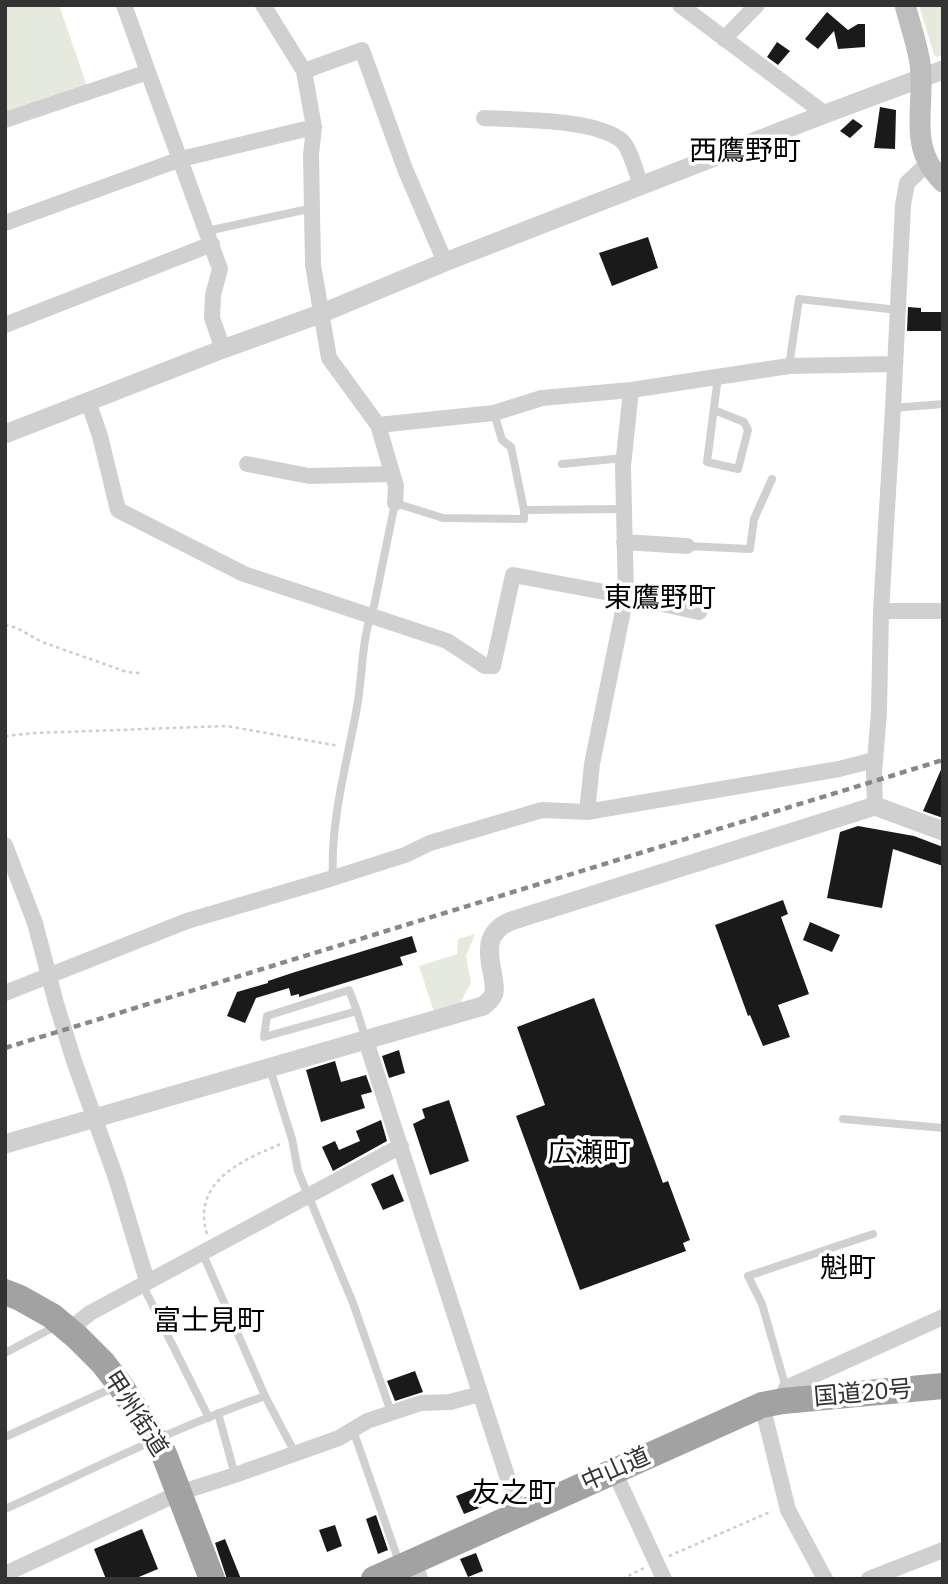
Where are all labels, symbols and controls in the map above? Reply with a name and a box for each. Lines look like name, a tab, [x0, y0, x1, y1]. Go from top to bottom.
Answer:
district label: 西鷹野町	[689, 135, 801, 169]
district label: 東鷹野町	[604, 582, 716, 616]
district label: 広瀬町	[547, 1137, 631, 1171]
district label: 魁町	[820, 1252, 876, 1286]
district label: 富士見町	[153, 1305, 265, 1339]
street label: 甲州街道	[97, 1366, 173, 1462]
street label: 国道20号	[813, 1375, 913, 1413]
street label: 中山道	[577, 1442, 655, 1498]
district label: 友之町	[472, 1477, 556, 1511]

